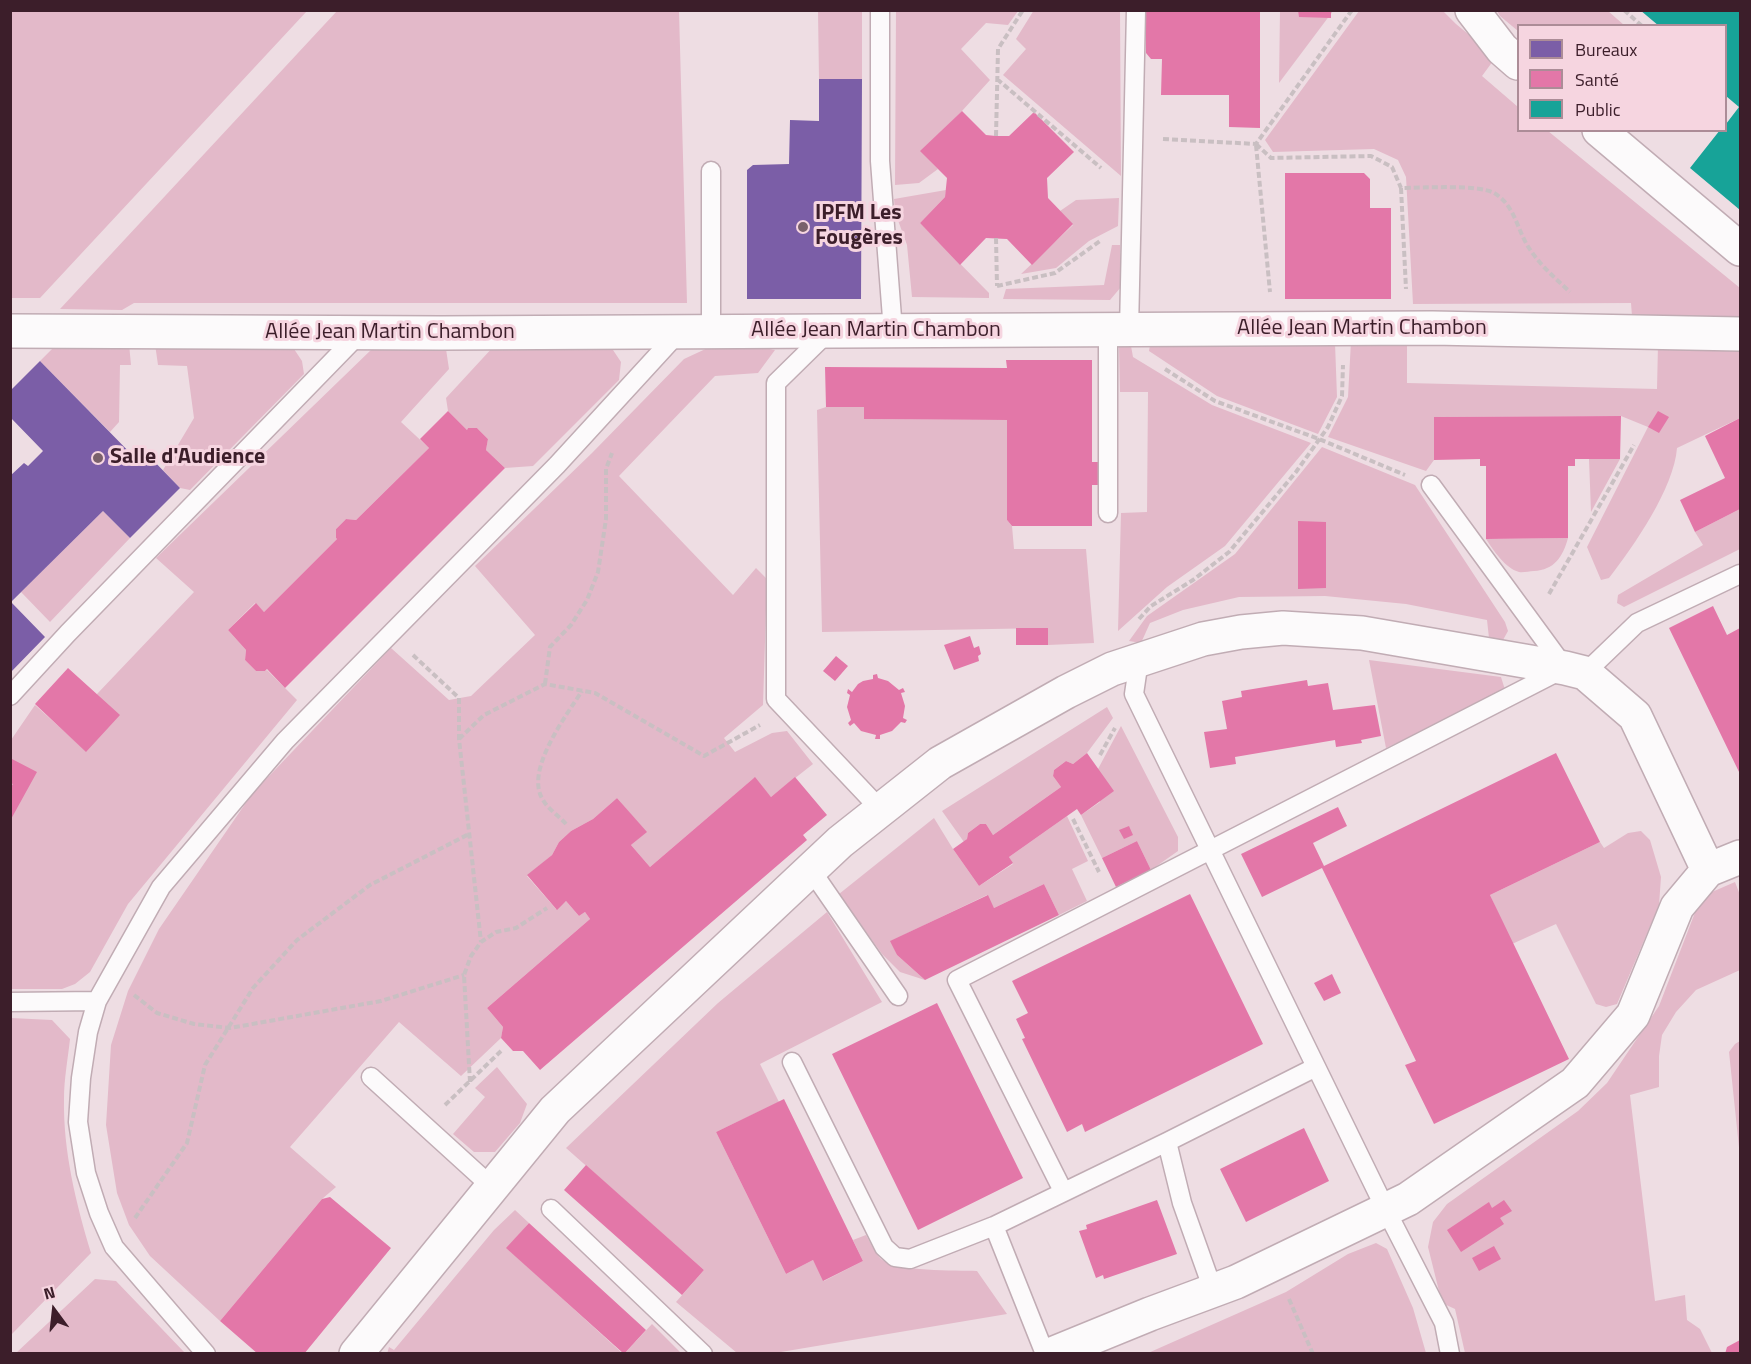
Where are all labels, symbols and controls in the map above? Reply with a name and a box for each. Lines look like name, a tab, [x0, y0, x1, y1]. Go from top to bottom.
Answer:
legend	[1517, 24, 1727, 132]
text: Bureaux	[1575, 36, 1638, 63]
text: Santé	[1575, 66, 1619, 93]
text: Public	[1575, 96, 1621, 123]
place label: IPFM Les Fougères	[815, 201, 903, 252]
marker: IPFM Les Fougères	[796, 220, 810, 234]
street label: Allée Jean Martin Chambon	[1237, 316, 1487, 342]
street label: Allée Jean Martin Chambon	[751, 318, 1001, 344]
street label: Allée Jean Martin Chambon	[265, 320, 515, 346]
place label: Salle d'Audience	[110, 445, 265, 471]
marker: Salle d'Audience	[91, 451, 105, 465]
north arrow	[24, 1280, 84, 1340]
text: N	[41, 1280, 58, 1306]

